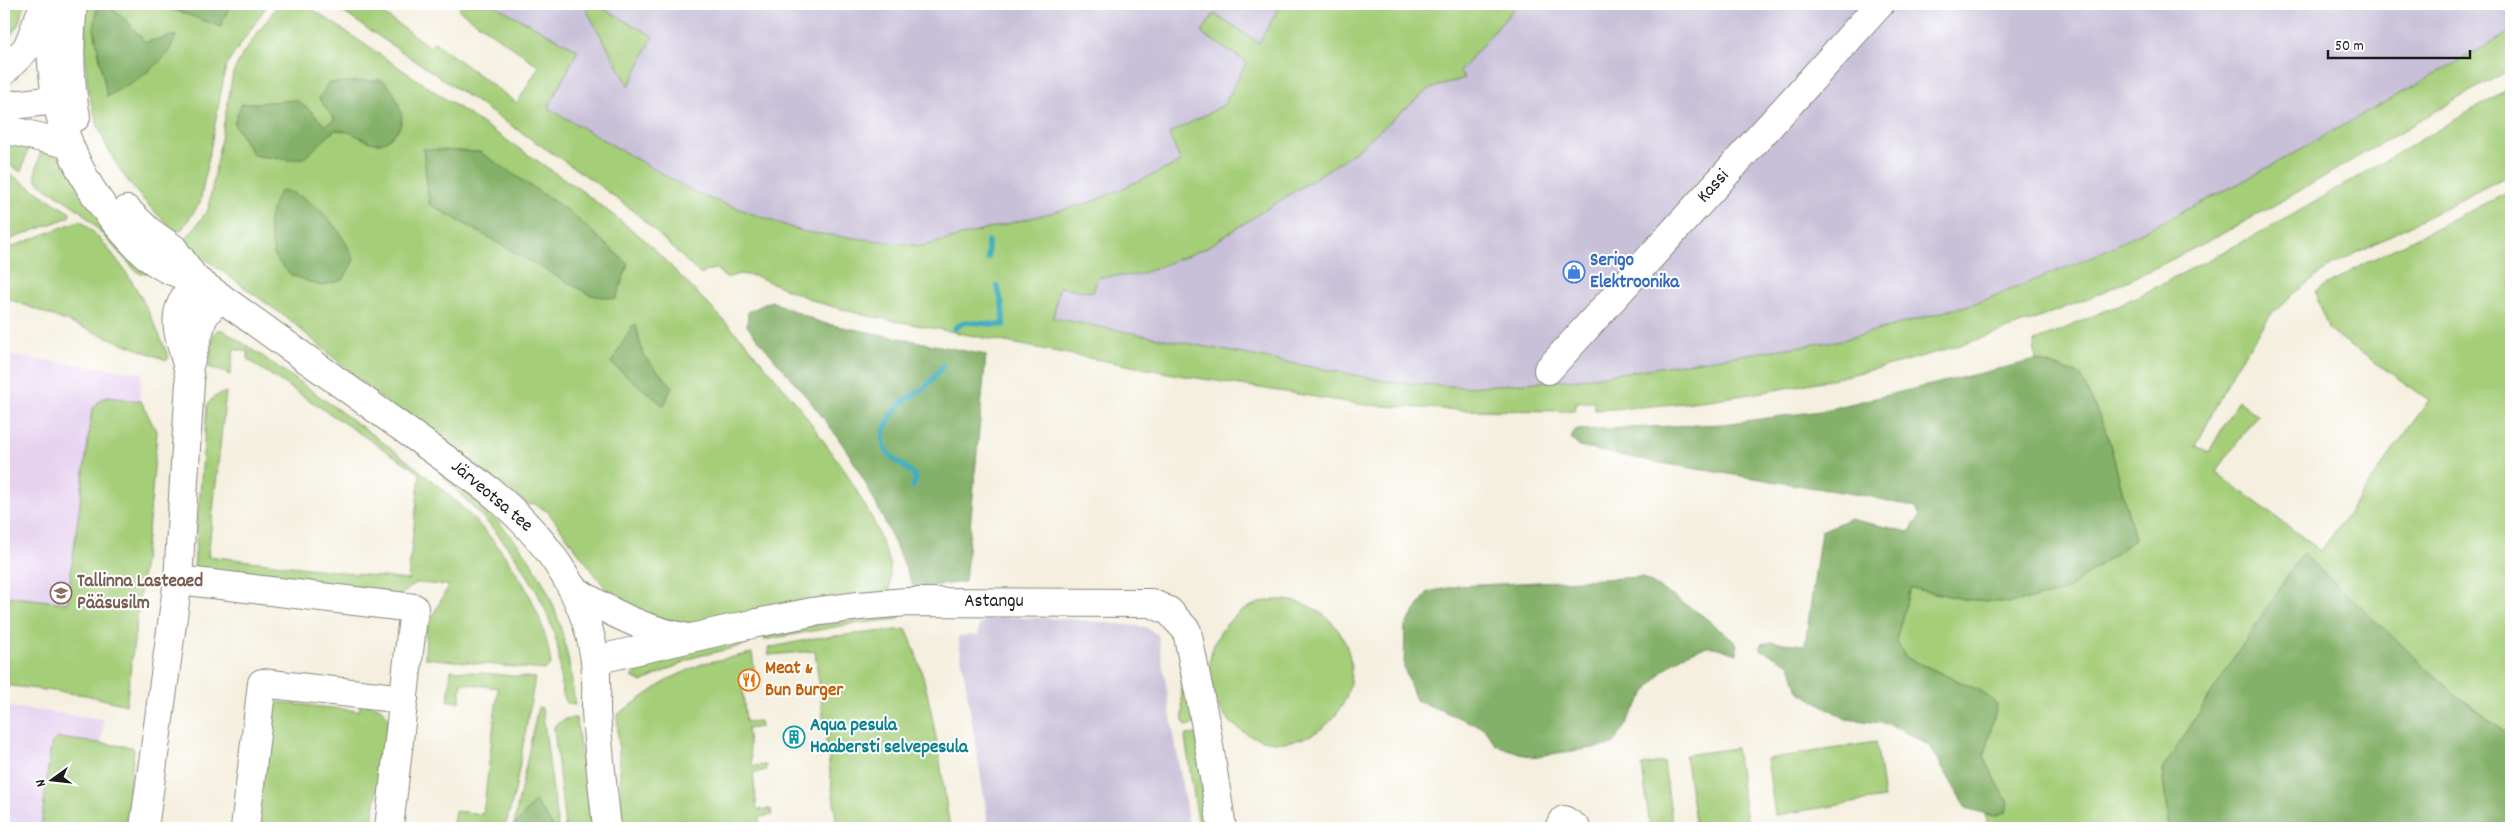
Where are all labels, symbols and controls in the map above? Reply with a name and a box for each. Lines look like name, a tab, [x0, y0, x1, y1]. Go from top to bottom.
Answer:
scale bar	[2328, 28, 2470, 60]
text: 50 m	[2335, 36, 2364, 58]
street label: Kassi	[1692, 164, 1737, 210]
place label: Serigo Elektroonika	[1590, 248, 1680, 297]
shop icon: Serigo Elektroonika	[1562, 260, 1586, 284]
street label: Järveotsa tee	[444, 454, 538, 540]
place label: Tallinna Lasteaed Pääsusilm	[77, 569, 203, 618]
school or university icon: Tallinna Lasteaed Pääsusilm	[49, 581, 73, 605]
street label: Astangu	[964, 589, 1024, 616]
place label: Meat & Bun Burger	[765, 656, 844, 705]
restaurant icon: Meat & Bun Burger	[737, 668, 761, 692]
place label: Aqua pesula Haabersti selvepesula	[810, 713, 969, 762]
building icon: Aqua pesula Haabersti selvepesula	[782, 725, 806, 749]
north arrow	[28, 754, 78, 804]
text: N	[31, 777, 52, 789]

